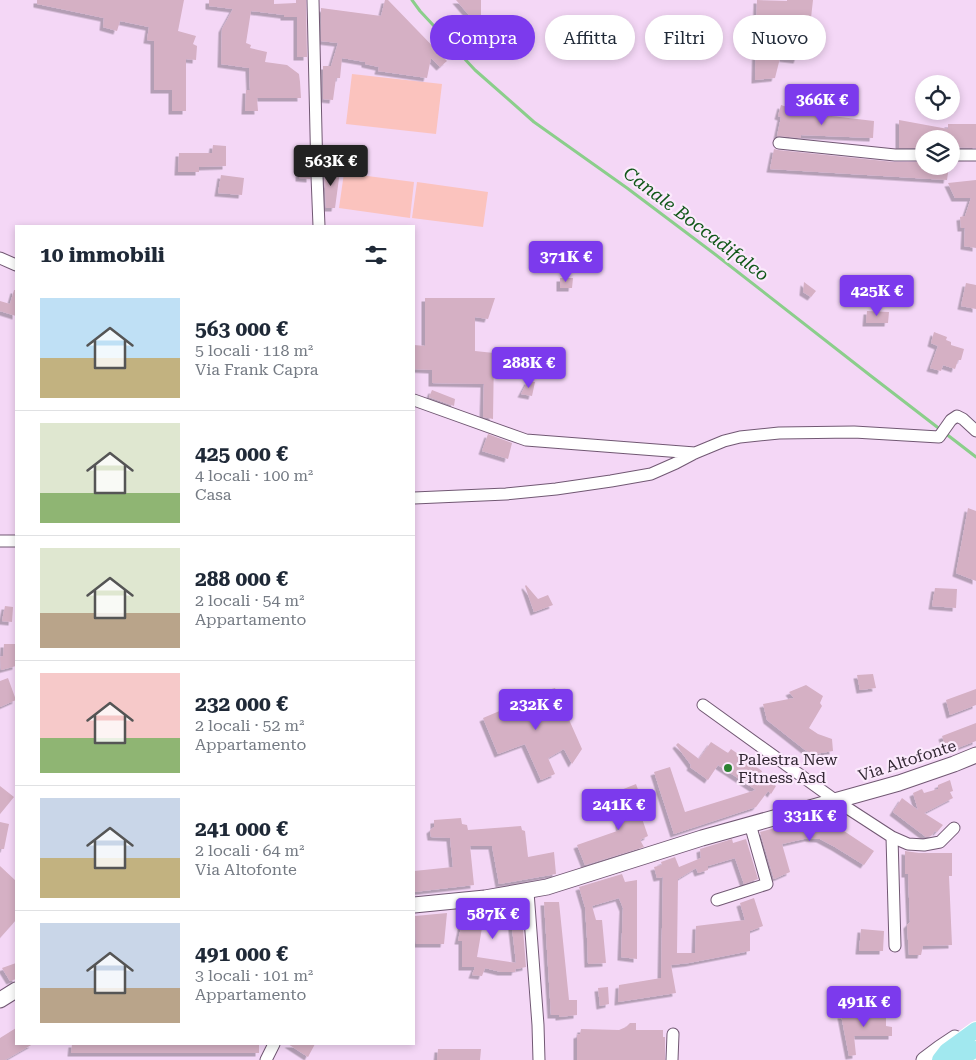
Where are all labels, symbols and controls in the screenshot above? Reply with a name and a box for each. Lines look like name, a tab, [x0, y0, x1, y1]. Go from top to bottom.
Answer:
chip: Compra	[430, 15, 535, 60]
chip: Affitta	[545, 15, 635, 60]
chip: Filtri	[645, 15, 723, 60]
chip: Nuovo	[733, 15, 826, 60]
map controls	[915, 75, 960, 175]
button: locate	[915, 75, 960, 120]
pin: 366K €	[781, 84, 863, 126]
text: 366K €	[796, 90, 848, 109]
button: layers	[915, 130, 960, 175]
pin: 563K €	[290, 144, 372, 187]
text: 563K €	[305, 151, 357, 170]
water label: Canale Boccadifalco	[620, 162, 773, 285]
pin: 371K €	[525, 240, 607, 283]
icon: filters	[362, 241, 390, 269]
text: 10 immobili	[40, 243, 165, 267]
text: 371K €	[540, 247, 592, 266]
pin: 425K €	[836, 274, 918, 317]
text: 425K €	[851, 281, 903, 300]
text: 563 000 €	[195, 317, 288, 341]
icon: home	[80, 318, 140, 378]
text: 5 locali · 118 m²	[195, 341, 313, 360]
pin: 288K €	[488, 346, 570, 389]
text: 288K €	[503, 353, 555, 372]
text: Via Frank Capra	[195, 360, 319, 379]
text: 425 000 €	[195, 442, 288, 466]
icon: home	[80, 443, 140, 503]
text: 4 locali · 100 m²	[195, 466, 313, 485]
text: Casa	[195, 485, 231, 504]
text: 288 000 €	[195, 567, 288, 591]
icon: home	[80, 568, 140, 628]
text: 2 locali · 54 m²	[195, 591, 304, 610]
text: Appartamento	[195, 610, 306, 629]
pin: 232K €	[495, 688, 577, 731]
text: 232 000 €	[195, 692, 288, 716]
icon: home	[80, 693, 140, 753]
text: 232K €	[510, 695, 562, 714]
text: 2 locali · 52 m²	[195, 716, 304, 735]
text: Appartamento	[195, 735, 306, 754]
street label: Via Altofonte	[856, 736, 959, 785]
place label: Palestra New Fitness Asd	[738, 750, 838, 787]
marker: Palestra New Fitness Asd	[722, 762, 734, 774]
pin: 241K €	[578, 788, 660, 831]
text: 241K €	[593, 795, 645, 814]
pin: 331K €	[769, 800, 851, 842]
text: 331K €	[784, 806, 836, 825]
text: 241 000 €	[195, 817, 288, 841]
icon: home	[80, 818, 140, 878]
text: 2 locali · 64 m²	[195, 841, 304, 860]
text: Via Altofonte	[195, 860, 297, 879]
pin: 587K €	[452, 898, 534, 940]
text: 587K €	[467, 904, 519, 923]
text: 491 000 €	[195, 942, 288, 966]
icon: home	[80, 943, 140, 1003]
text: 3 locali · 101 m²	[195, 966, 313, 985]
text: Appartamento	[195, 985, 306, 1004]
pin: 491K €	[823, 986, 905, 1028]
text: 491K €	[838, 992, 890, 1011]

